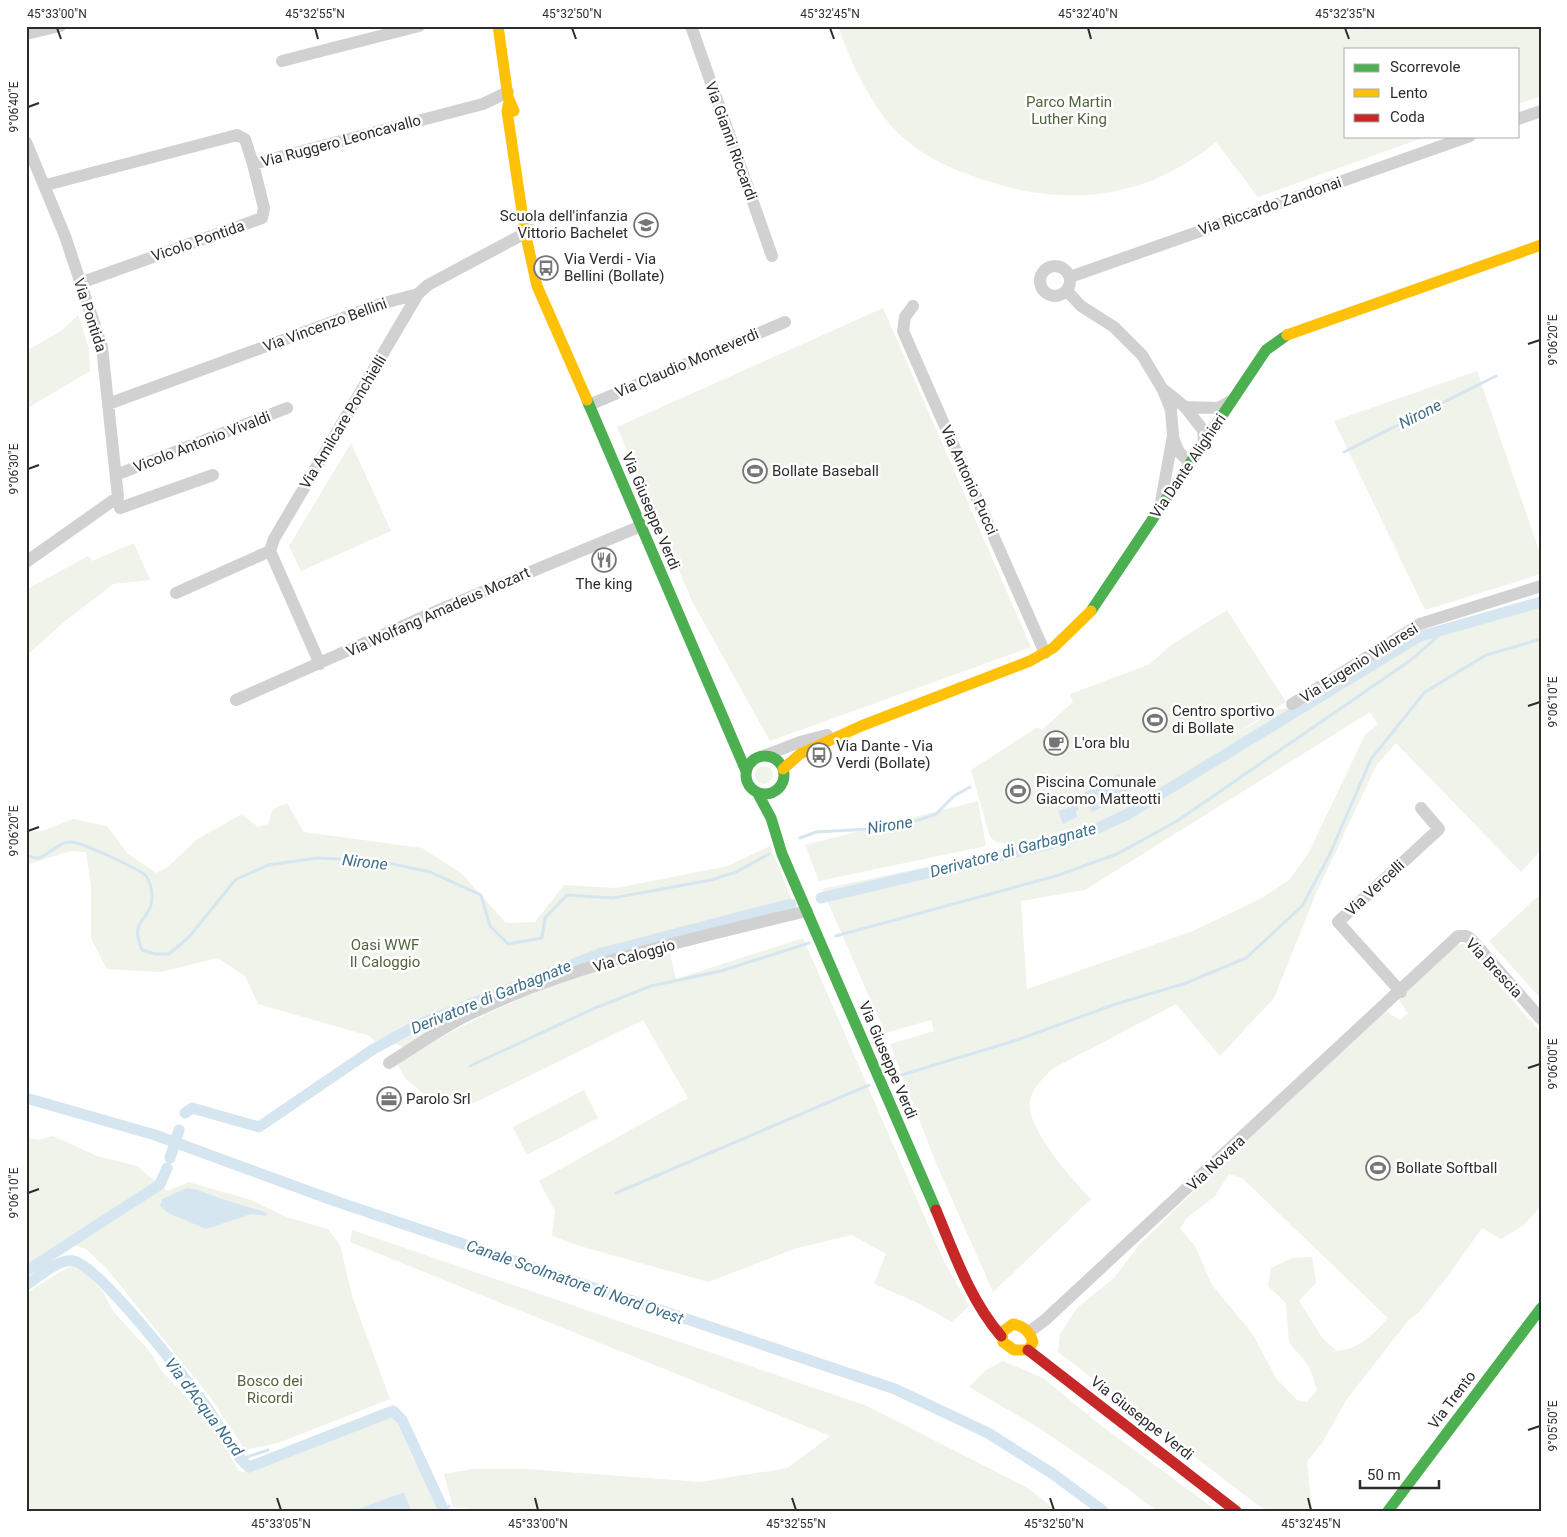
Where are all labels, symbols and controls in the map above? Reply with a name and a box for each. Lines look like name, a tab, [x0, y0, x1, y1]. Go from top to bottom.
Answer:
text: 45°33'00"N	[27, 7, 87, 21]
text: 45°32'55"N	[285, 7, 345, 21]
text: 45°32'50"N	[542, 7, 602, 21]
text: 45°32'45"N	[800, 7, 860, 21]
text: 45°32'40"N	[1058, 7, 1118, 21]
text: 45°32'35"N	[1315, 7, 1375, 21]
legend	[1344, 48, 1520, 138]
text: Scorrevole	[1390, 58, 1461, 76]
street label: Via Gianni Riccardi	[701, 79, 761, 203]
text: 9°06'40"E	[7, 81, 21, 132]
text: Lento	[1390, 84, 1428, 102]
park label: Parco Martin Luther King	[1026, 93, 1112, 128]
text: Coda	[1390, 108, 1425, 126]
street label: Via Ruggero Leoncavallo	[259, 111, 423, 171]
street label: Via Riccardo Zandonai	[1196, 173, 1344, 239]
place label: Scuola dell'infanzia Vittorio Bachelet	[500, 207, 628, 242]
school or university icon: Scuola dell'infanzia Vittorio Bachelet	[633, 212, 659, 238]
street label: Vicolo Pontida	[149, 217, 247, 265]
place label: Via Verdi - Via Bellini (Bollate)	[564, 250, 664, 285]
bus stop icon: Via Verdi - Via Bellini (Bollate)	[533, 255, 559, 281]
street label: Via Pontida	[70, 276, 110, 354]
street label: Via Vincenzo Bellini	[261, 294, 389, 356]
text: 9°06'20"E	[1546, 314, 1560, 365]
street label: Via Claudio Monteverdi	[613, 325, 761, 401]
street label: Via Amilcare Ponchielli	[296, 352, 390, 492]
water label: Nirone	[1395, 395, 1445, 433]
street label: Vicolo Antonio Vivaldi	[131, 408, 273, 476]
street label: Via Dante Alighieri	[1146, 410, 1230, 522]
street label: Via Antonio Pucci	[937, 423, 1001, 537]
text: 9°06'30"E	[7, 443, 21, 494]
street label: Via Giuseppe Verdi	[618, 450, 684, 572]
sports icon: Bollate Baseball	[742, 458, 768, 484]
place label: Bollate Baseball	[772, 462, 879, 480]
restaurant icon: The king	[591, 547, 617, 573]
street label: Via Wolfang Amadeus Mozart	[343, 563, 533, 661]
place label: The king	[576, 575, 632, 593]
street label: Via Eugenio Villoresi	[1297, 619, 1421, 707]
text: 9°06'10"E	[1546, 676, 1560, 727]
place label: Centro sportivo di Bollate	[1172, 702, 1275, 737]
sports icon: Centro sportivo di Bollate	[1142, 707, 1168, 733]
cafe icon: L'ora blu	[1043, 730, 1069, 756]
place label: L'ora blu	[1074, 734, 1130, 752]
place label: Via Dante - Via Verdi (Bollate)	[836, 737, 933, 772]
bus stop icon: Via Dante - Via Verdi (Bollate)	[806, 742, 832, 768]
place label: Piscina Comunale Giacomo Matteotti	[1036, 773, 1161, 808]
sports icon: Piscina Comunale Giacomo Matteotti	[1005, 778, 1031, 804]
text: 9°06'20"E	[7, 805, 21, 856]
water label: Nirone	[866, 812, 914, 838]
water label: Derivatore di Garbagnate	[928, 819, 1098, 881]
water label: Nirone	[341, 850, 389, 874]
street label: Via Vercelli	[1342, 856, 1408, 920]
street label: Via Brescia	[1462, 935, 1526, 1001]
park label: Oasi WWF Il Caloggio	[350, 936, 420, 971]
street label: Via Caloggio	[591, 936, 677, 976]
water label: Derivatore di Garbagnate	[408, 956, 574, 1038]
street label: Via Giuseppe Verdi	[855, 999, 921, 1121]
text: 9°06'00"E	[1546, 1038, 1560, 1089]
office icon: Parolo Srl	[376, 1086, 402, 1112]
place label: Parolo Srl	[406, 1090, 471, 1108]
street label: Via Novara	[1183, 1132, 1249, 1194]
sports icon: Bollate Softball	[1365, 1155, 1391, 1181]
place label: Bollate Softball	[1396, 1159, 1497, 1177]
text: 9°06'10"E	[7, 1167, 21, 1218]
water label: Canale Scolmatore di Nord Ovest	[464, 1236, 687, 1328]
water label: Via d'Acqua Nord	[161, 1354, 247, 1460]
street label: Via Trento	[1424, 1368, 1480, 1432]
park label: Bosco dei Ricordi	[237, 1372, 303, 1407]
street label: Via Giuseppe Verdi	[1087, 1372, 1197, 1464]
text: 9°05'50"E	[1546, 1400, 1560, 1451]
scale bar	[1360, 1457, 1438, 1489]
text: 50 m	[1367, 1466, 1401, 1484]
text: 45°33'05"N	[251, 1517, 311, 1531]
text: 45°33'00"N	[508, 1517, 568, 1531]
text: 45°32'55"N	[766, 1517, 826, 1531]
text: 45°32'50"N	[1024, 1517, 1084, 1531]
text: 45°32'45"N	[1281, 1517, 1341, 1531]

